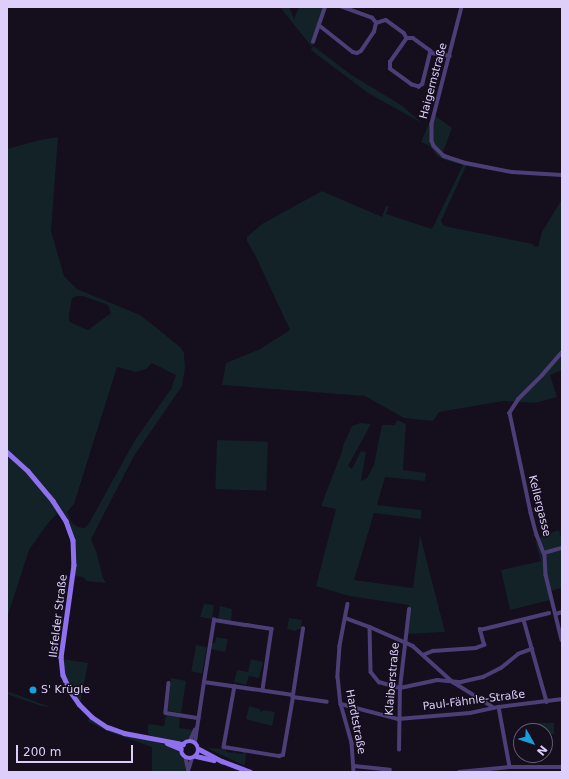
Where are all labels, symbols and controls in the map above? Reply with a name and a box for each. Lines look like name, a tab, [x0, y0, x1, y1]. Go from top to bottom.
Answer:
street label: Haigernstraße	[418, 42, 450, 120]
street label: Kellergasse	[525, 474, 553, 538]
street label: Ilsfelder Straße	[47, 574, 71, 658]
street label: Klaiberstraße	[383, 642, 403, 716]
place label: S' Krügle	[41, 683, 90, 697]
marker: S' Krügle	[28, 685, 38, 695]
street label: Paul-Fähnle-Straße	[422, 688, 526, 714]
street label: Hardtstraße	[342, 689, 368, 755]
north arrow	[513, 723, 553, 763]
scale bar	[18, 737, 135, 763]
text: N	[534, 743, 550, 758]
text: 200 m	[23, 745, 61, 759]

